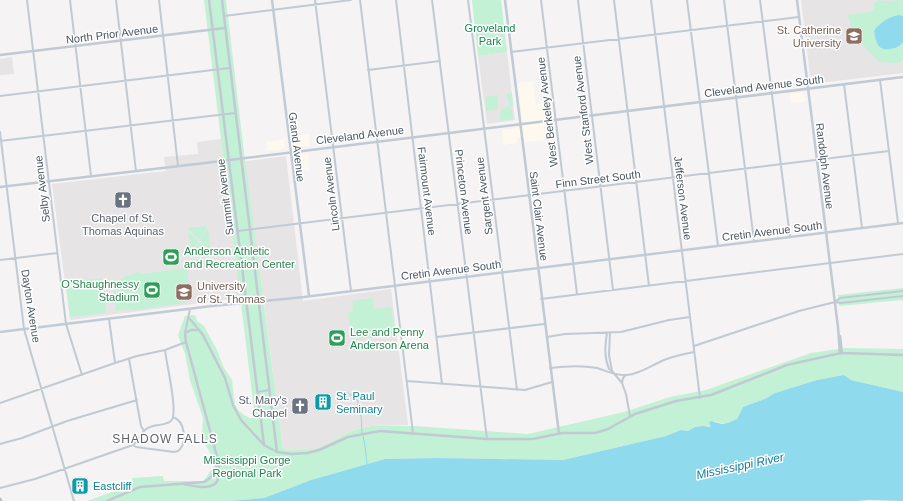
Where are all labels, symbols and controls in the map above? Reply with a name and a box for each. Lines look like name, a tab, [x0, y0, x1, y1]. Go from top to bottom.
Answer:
street label: North Prior Avenue	[65, 22, 159, 46]
park label: Groveland Park	[465, 22, 515, 47]
place label: St. Catherine University	[777, 24, 841, 49]
school or university icon: St. Catherine University	[844, 26, 864, 46]
street label: West Stanford Avenue	[570, 55, 596, 165]
street label: West Berkeley Avenue	[534, 57, 560, 167]
street label: Cleveland Avenue South	[704, 73, 824, 99]
street label: Grand Avenue	[287, 111, 307, 183]
street label: Randolph Avenue	[814, 122, 836, 210]
street label: Cleveland Avenue	[315, 124, 405, 146]
street label: Fairmount Avenue	[416, 146, 438, 236]
street label: Princeton Avenue	[453, 149, 475, 235]
street label: Selby Avenue	[32, 155, 52, 223]
street label: Jefferson Avenue	[672, 155, 694, 241]
street label: Lincoln Avenue	[321, 156, 341, 232]
street label: Sargent Avenue	[473, 157, 495, 235]
street label: Summit Avenue	[214, 158, 236, 236]
street label: Finn Street South	[555, 168, 641, 190]
street label: Saint Clair Avenue	[528, 170, 550, 262]
church icon: Chapel of St. Thomas Aquinas	[113, 190, 133, 210]
place label: Chapel of St. Thomas Aquinas	[82, 212, 164, 237]
street label: Cretin Avenue South	[721, 219, 823, 243]
place label: Anderson Athletic and Recreation Center	[184, 245, 295, 270]
sports icon: Anderson Athletic and Recreation Center	[161, 247, 181, 267]
street label: Cretin Avenue South	[400, 258, 502, 282]
street label: Dayton Avenue	[19, 268, 43, 344]
place label: O’Shaughnessy Stadium	[61, 278, 139, 303]
sports icon: O’Shaughnessy Stadium	[142, 280, 162, 300]
place label: University of St. Thomas	[197, 280, 266, 305]
school or university icon: University of St. Thomas	[174, 282, 194, 302]
place label: Lee and Penny Anderson Arena	[350, 326, 430, 351]
sports icon: Lee and Penny Anderson Arena	[327, 328, 347, 348]
place label: St. Paul Seminary	[336, 390, 383, 415]
building icon: St. Paul Seminary	[313, 392, 333, 412]
place label: St. Mary's Chapel	[238, 394, 287, 419]
church icon: St. Mary's Chapel	[290, 396, 310, 416]
district label: SHADOW FALLS	[112, 432, 218, 446]
water label: Mississippi River	[695, 450, 786, 482]
park label: Mississippi Gorge Regional Park	[204, 454, 290, 479]
building icon: Eastcliff	[70, 476, 90, 496]
place label: Eastcliff	[93, 480, 132, 492]

